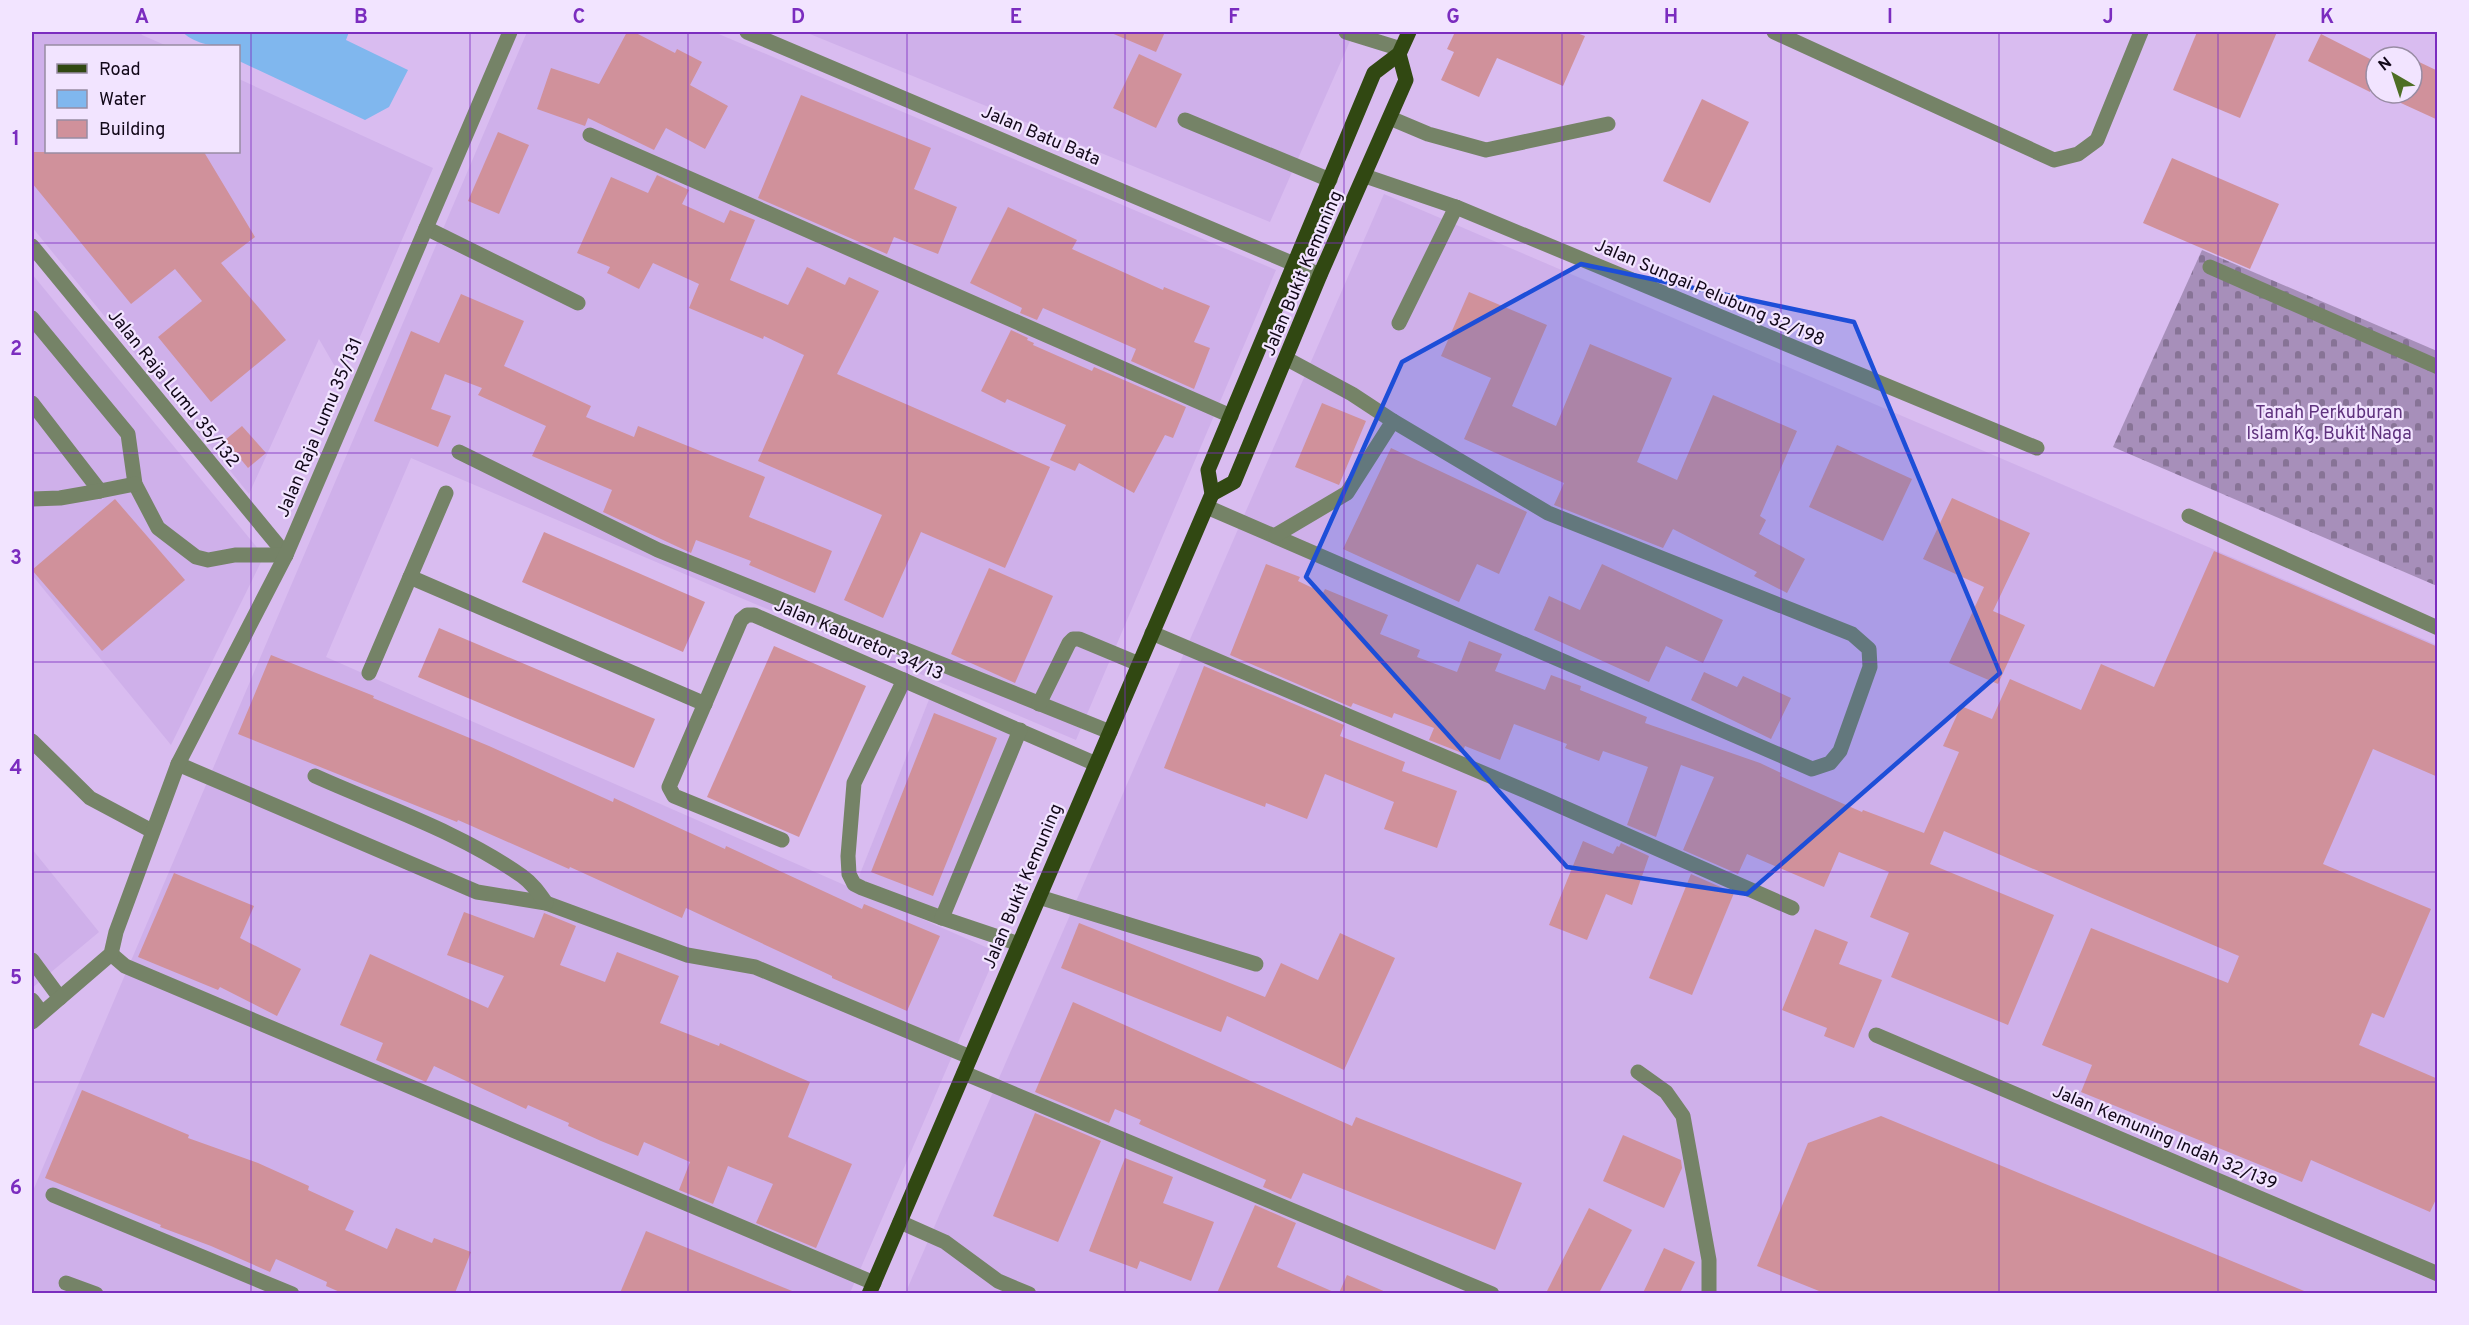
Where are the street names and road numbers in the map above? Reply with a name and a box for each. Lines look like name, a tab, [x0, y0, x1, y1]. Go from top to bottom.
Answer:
street label: Jalan Batu Bata	[977, 101, 1103, 172]
street label: Jalan Bukit Kemuning	[1258, 188, 1349, 360]
street label: Jalan Sungai Pelubung 32/198	[1591, 234, 1828, 352]
street label: Jalan Raja Lumu 35/132	[102, 305, 244, 473]
street label: Jalan Raja Lumu 35/131	[272, 334, 369, 521]
street label: Jalan Kaburetor 34/13	[770, 594, 947, 686]
street label: Jalan Bukit Kemuning	[978, 801, 1069, 973]
street label: Jalan Kemuning Indah 32/139	[2049, 1081, 2280, 1196]

